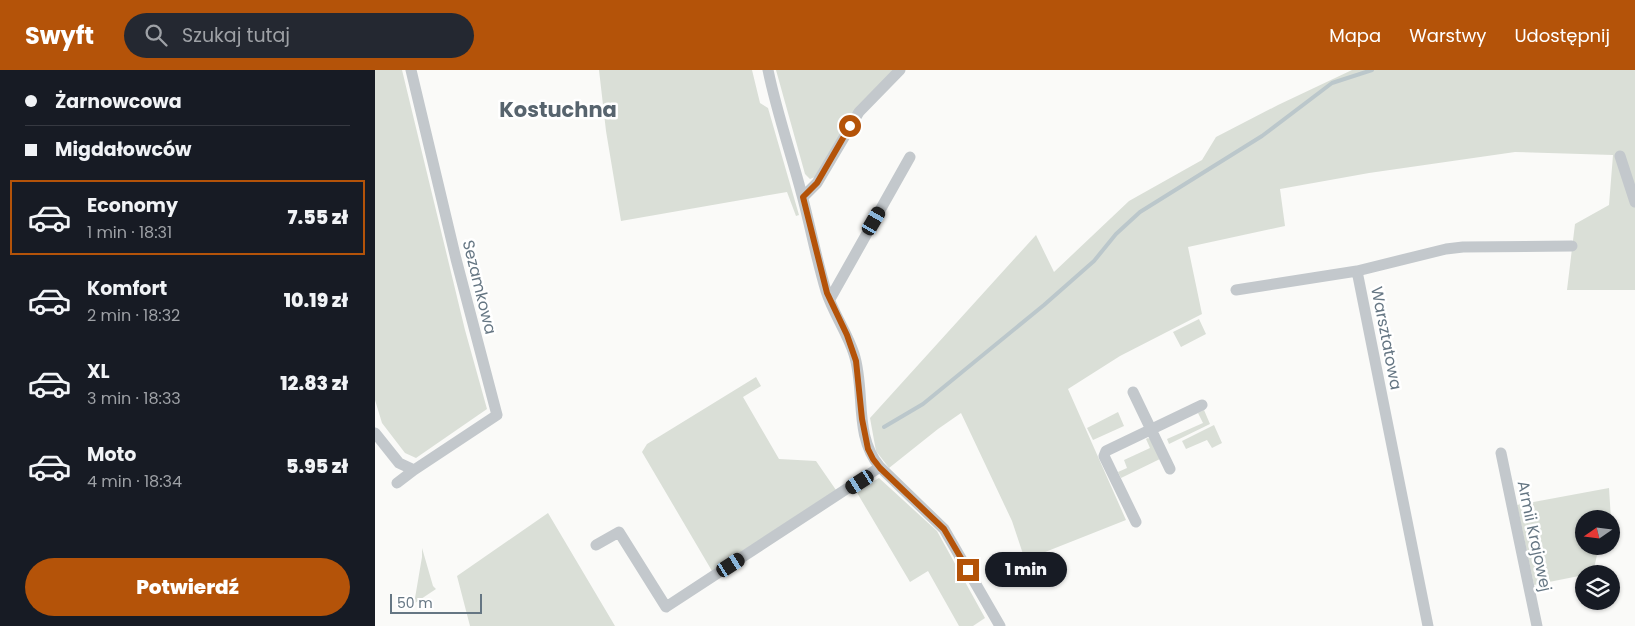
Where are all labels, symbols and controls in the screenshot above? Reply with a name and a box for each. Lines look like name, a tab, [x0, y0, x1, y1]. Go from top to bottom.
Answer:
search box	[124, 13, 474, 58]
text: Swyft	[25, 19, 94, 52]
icon: search	[142, 21, 170, 49]
text: Szukaj tutaj	[182, 22, 290, 49]
text: Mapa	[1329, 23, 1381, 48]
text: Warstwy	[1409, 23, 1486, 48]
text: Udostępnij	[1514, 23, 1610, 48]
text: Żarnowcowa	[55, 88, 182, 115]
district label: Kostuchna	[499, 95, 617, 124]
route start	[839, 115, 861, 137]
text: Migdałowców	[55, 136, 191, 163]
text: Economy	[87, 192, 178, 219]
icon: car	[27, 195, 72, 240]
text: 7.55 zł	[288, 204, 348, 231]
car	[860, 204, 887, 238]
text: 1 min · 18:31	[87, 221, 172, 244]
street label: Sezamkowa	[457, 238, 502, 337]
text: Komfort	[87, 275, 167, 302]
icon: car	[27, 278, 72, 323]
street label: Warsztatowa	[1365, 285, 1408, 392]
text: 10.19 zł	[284, 287, 348, 314]
text: 2 min · 18:32	[87, 304, 180, 327]
text: XL	[87, 358, 110, 385]
icon: car	[27, 361, 72, 406]
text: 12.83 zł	[280, 370, 348, 397]
text: 3 min · 18:33	[87, 387, 181, 410]
text: Moto	[87, 441, 136, 468]
icon: car	[27, 444, 72, 489]
text: 5.95 zł	[286, 453, 348, 480]
car	[843, 468, 876, 496]
text: 4 min · 18:34	[87, 470, 182, 493]
street label: Armii Krajowej	[1512, 478, 1558, 594]
north arrow	[1575, 510, 1620, 555]
map controls	[1575, 510, 1620, 610]
car	[714, 551, 747, 579]
callout: 1 min	[985, 552, 1068, 588]
button: Potwierdź	[25, 558, 350, 616]
text: 1 min	[1005, 558, 1047, 581]
route end	[957, 559, 979, 581]
button: layers	[1575, 565, 1620, 610]
scale bar	[390, 591, 483, 614]
text: 50 m	[397, 593, 433, 613]

